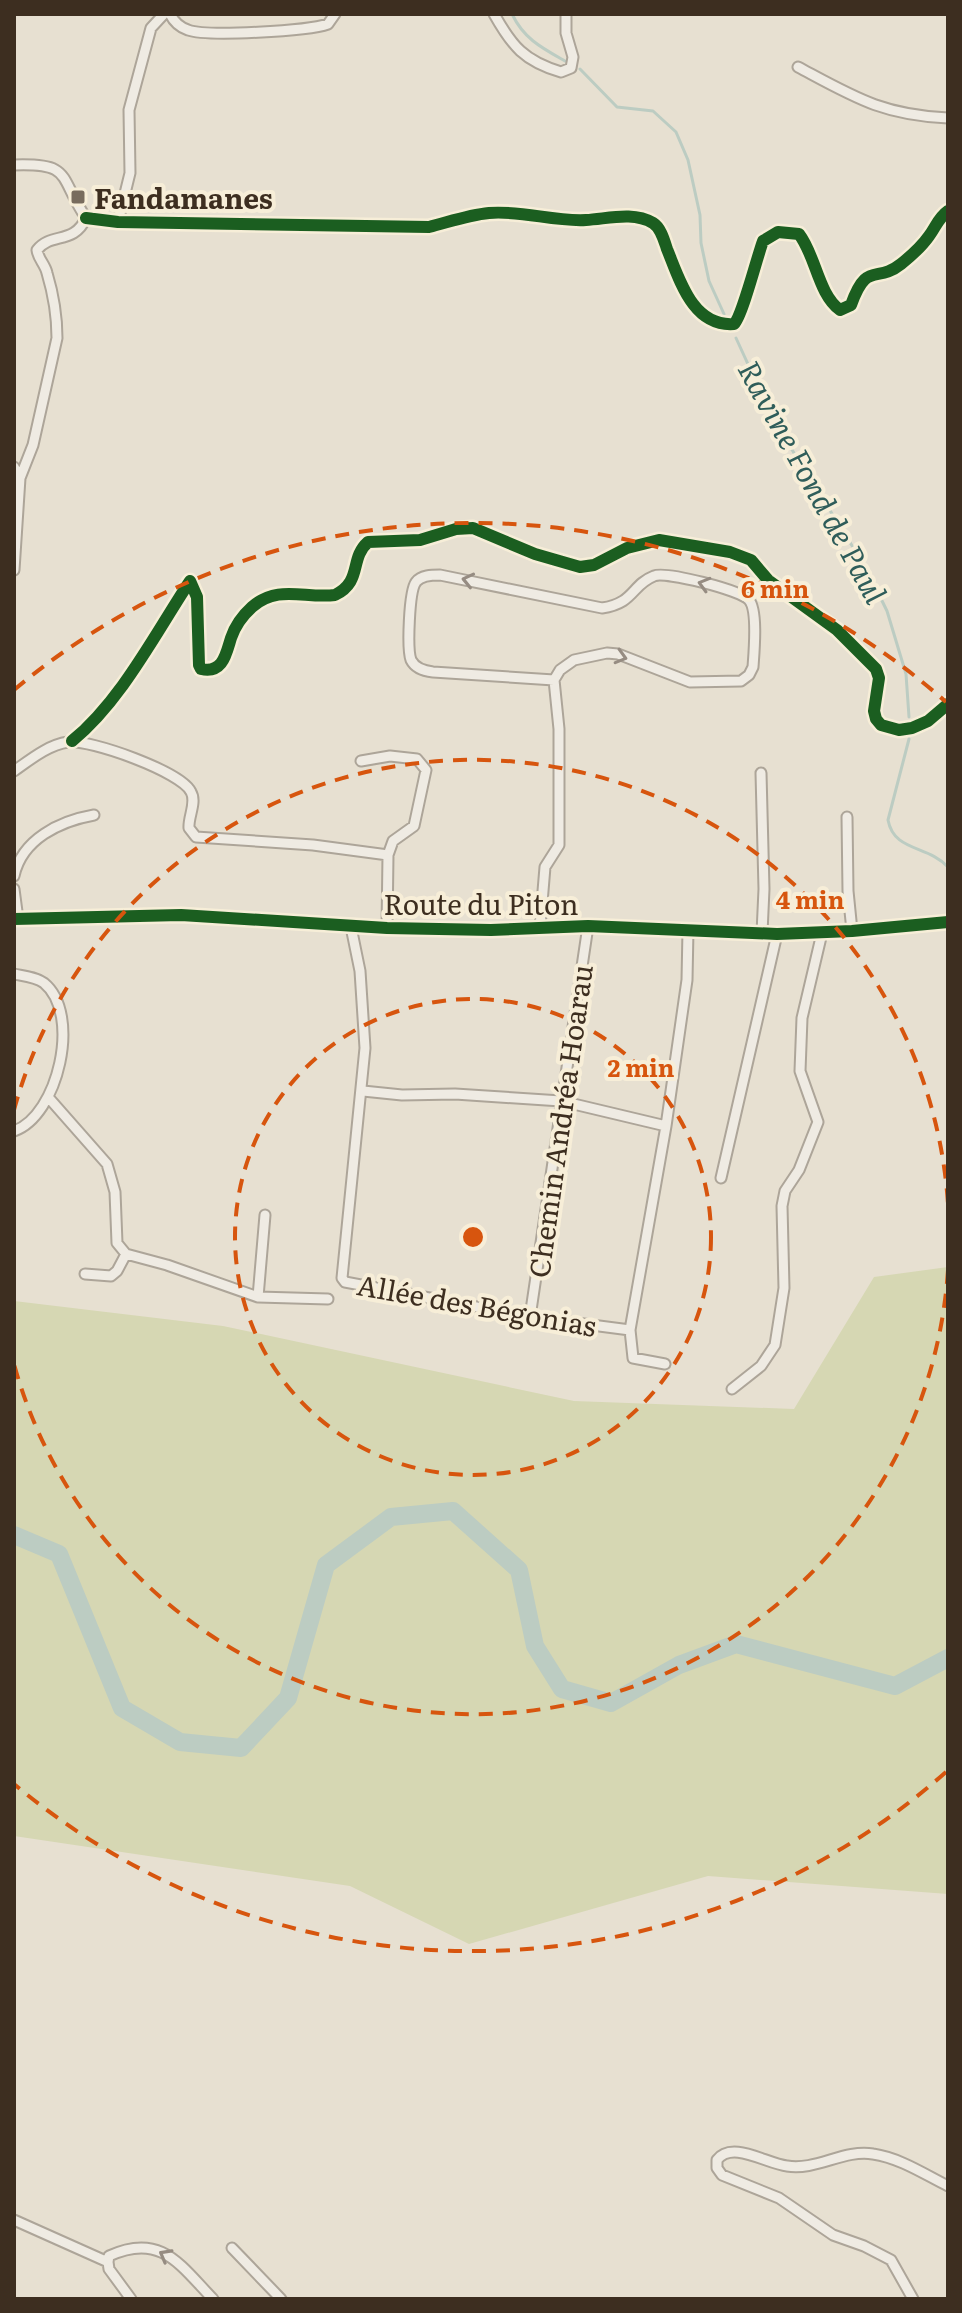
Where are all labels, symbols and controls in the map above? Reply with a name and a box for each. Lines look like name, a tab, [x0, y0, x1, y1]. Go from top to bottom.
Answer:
place label: Fandamanes	[94, 176, 273, 218]
marker: Fandamanes	[69, 188, 87, 206]
water label: Ravine Fond de Paul	[729, 352, 899, 611]
text: 6 min	[741, 570, 809, 605]
one-way arrow	[461, 572, 475, 589]
one-way arrow	[697, 577, 711, 593]
one-way arrow	[614, 647, 628, 664]
text: 4 min	[776, 881, 845, 916]
street label: Route du Piton	[383, 882, 579, 924]
street label: Chemin Andréa Hoarau	[516, 962, 602, 1280]
text: 2 min	[607, 1049, 675, 1084]
centre of rings	[459, 1223, 487, 1251]
street label: Allée des Bégonias	[354, 1262, 600, 1346]
one-way arrow	[159, 2249, 174, 2265]

